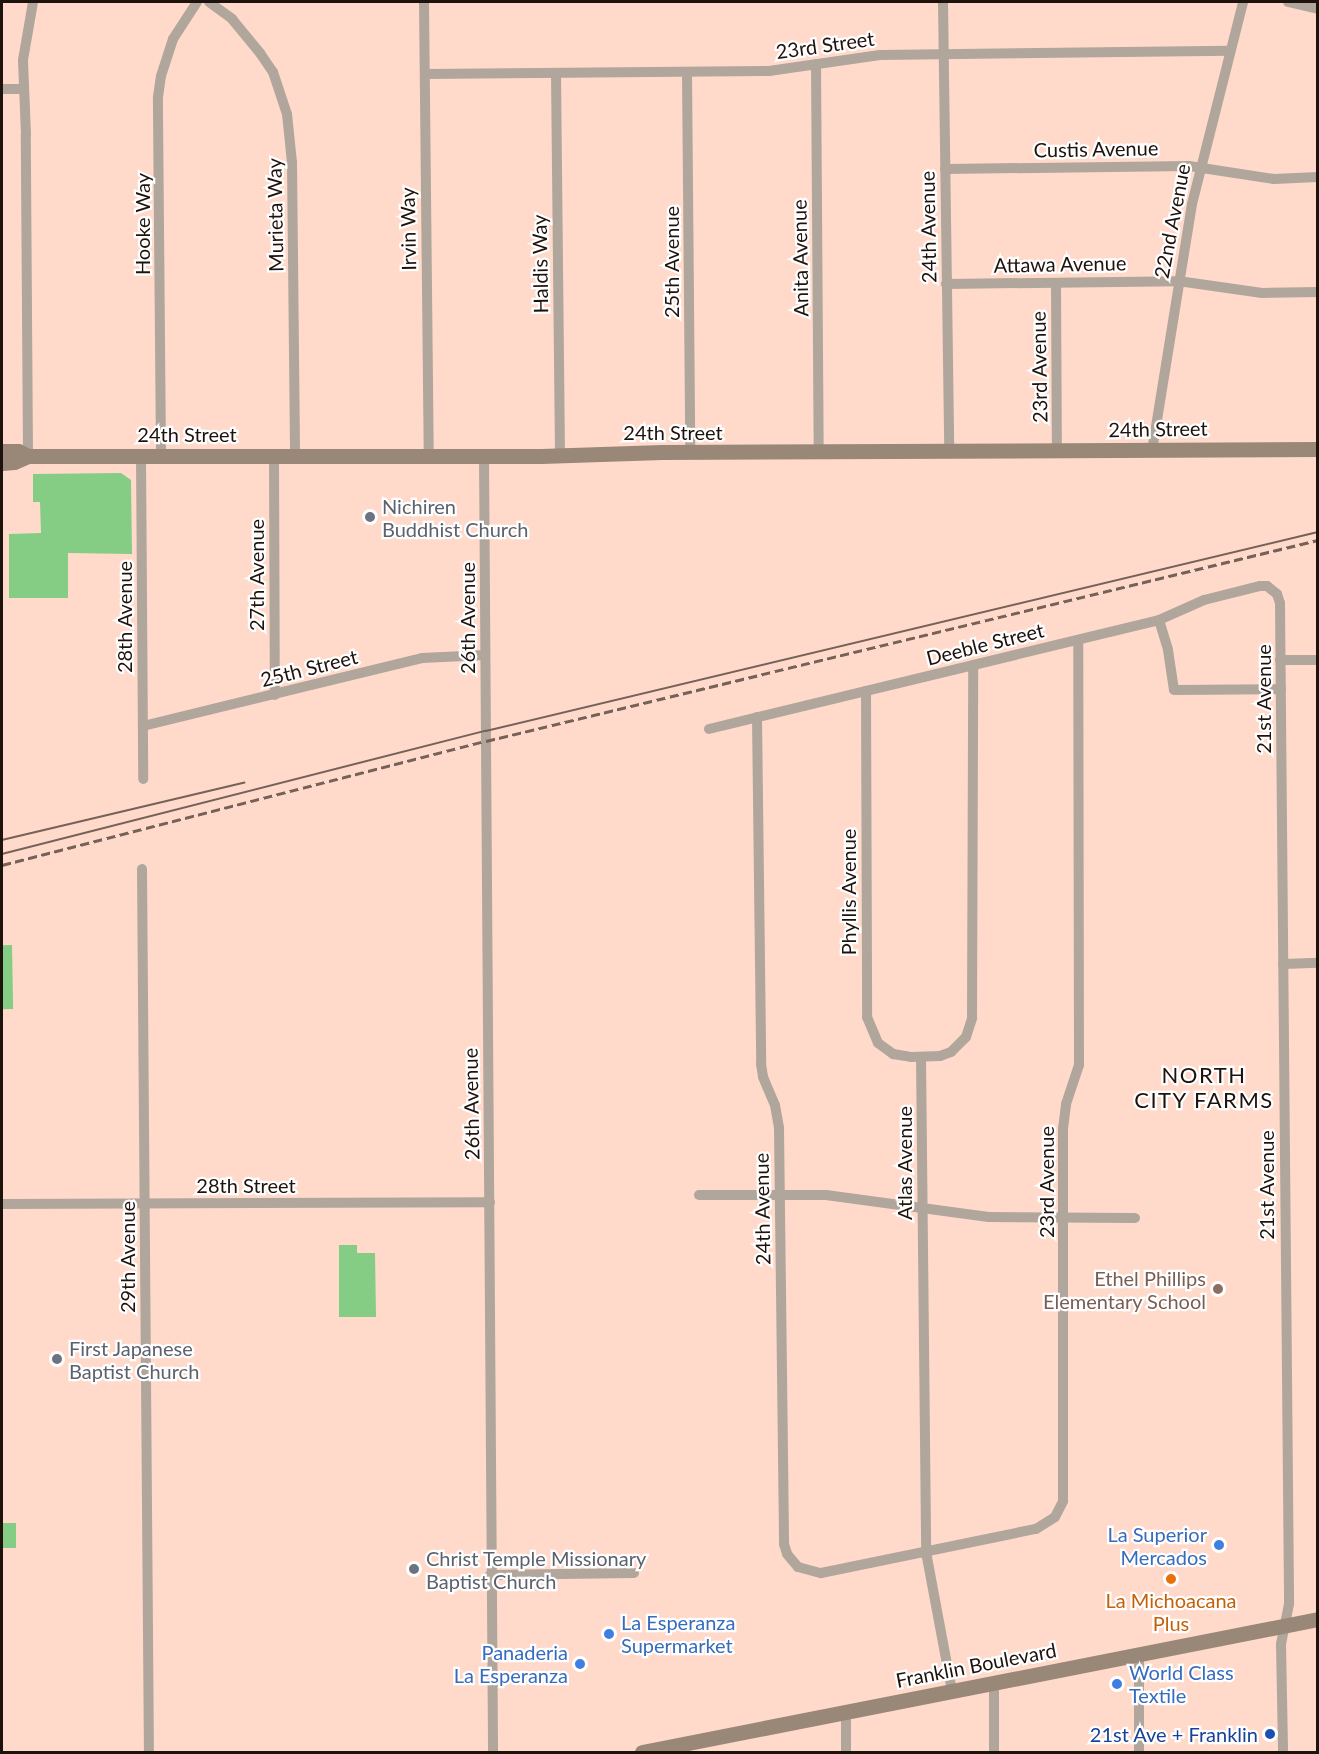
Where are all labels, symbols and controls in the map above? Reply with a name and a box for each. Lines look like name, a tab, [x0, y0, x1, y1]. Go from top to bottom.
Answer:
street label: 23rd Street	[774, 26, 876, 64]
street label: Custis Avenue	[1033, 136, 1159, 162]
street label: Murieta Way	[262, 158, 288, 272]
street label: 22nd Avenue	[1149, 161, 1195, 281]
street label: 24th Avenue	[915, 170, 941, 284]
street label: Hooke Way	[130, 173, 154, 275]
street label: Irvin Way	[395, 187, 421, 271]
street label: Anita Avenue	[787, 199, 813, 317]
street label: 25th Avenue	[659, 206, 683, 318]
street label: Haldis Way	[527, 214, 553, 314]
street label: Attawa Avenue	[993, 251, 1127, 277]
street label: 23rd Avenue	[1026, 310, 1052, 424]
street label: 24th Street	[1108, 416, 1208, 442]
street label: 24th Street	[623, 420, 723, 444]
street label: 24th Street	[137, 422, 237, 446]
place label: Nichiren Buddhist Church	[382, 494, 528, 541]
marker: Nichiren Buddhist Church	[363, 510, 377, 524]
street label: 27th Avenue	[244, 519, 268, 631]
street label: 28th Avenue	[112, 561, 136, 673]
street label: 26th Avenue	[455, 562, 479, 674]
street label: Deeble Street	[924, 618, 1046, 670]
street label: 25th Street	[258, 644, 360, 692]
street label: 21st Avenue	[1251, 644, 1275, 754]
street label: Phyllis Avenue	[836, 828, 860, 956]
street label: 26th Avenue	[458, 1047, 484, 1161]
district label: NORTH CITY FARMS	[1134, 1061, 1274, 1112]
street label: Atlas Avenue	[892, 1106, 916, 1220]
street label: 23rd Avenue	[1034, 1126, 1058, 1238]
street label: 21st Avenue	[1254, 1130, 1278, 1240]
street label: 24th Avenue	[749, 1152, 775, 1266]
street label: 28th Street	[196, 1173, 296, 1197]
street label: 29th Avenue	[115, 1201, 139, 1313]
place label: Ethel Phillips Elementary School	[1043, 1266, 1206, 1313]
marker: Ethel Phillips Elementary School	[1211, 1282, 1225, 1296]
place label: First Japanese Baptist Church	[69, 1336, 199, 1383]
marker: First Japanese Baptist Church	[50, 1352, 64, 1366]
place label: La Superior Mercados	[1107, 1522, 1207, 1569]
marker: La Superior Mercados	[1212, 1538, 1226, 1552]
place label: Christ Temple Missionary Baptist Church	[426, 1546, 647, 1593]
marker: Christ Temple Missionary Baptist Church	[407, 1562, 421, 1576]
marker: La Michoacana Plus	[1164, 1572, 1178, 1586]
place label: La Michoacana Plus	[1105, 1588, 1237, 1635]
place label: La Esperanza Supermarket	[621, 1610, 735, 1657]
marker: La Esperanza Supermarket	[602, 1627, 616, 1641]
street label: Franklin Boulevard	[894, 1638, 1058, 1692]
place label: Panaderia La Esperanza	[454, 1640, 568, 1687]
marker: Panaderia La Esperanza	[573, 1657, 587, 1671]
place label: World Class Textile	[1129, 1660, 1234, 1707]
marker: World Class Textile	[1110, 1677, 1124, 1691]
place label: 21st Ave + Franklin	[1089, 1722, 1258, 1746]
marker: 21st Ave + Franklin	[1263, 1727, 1277, 1741]

